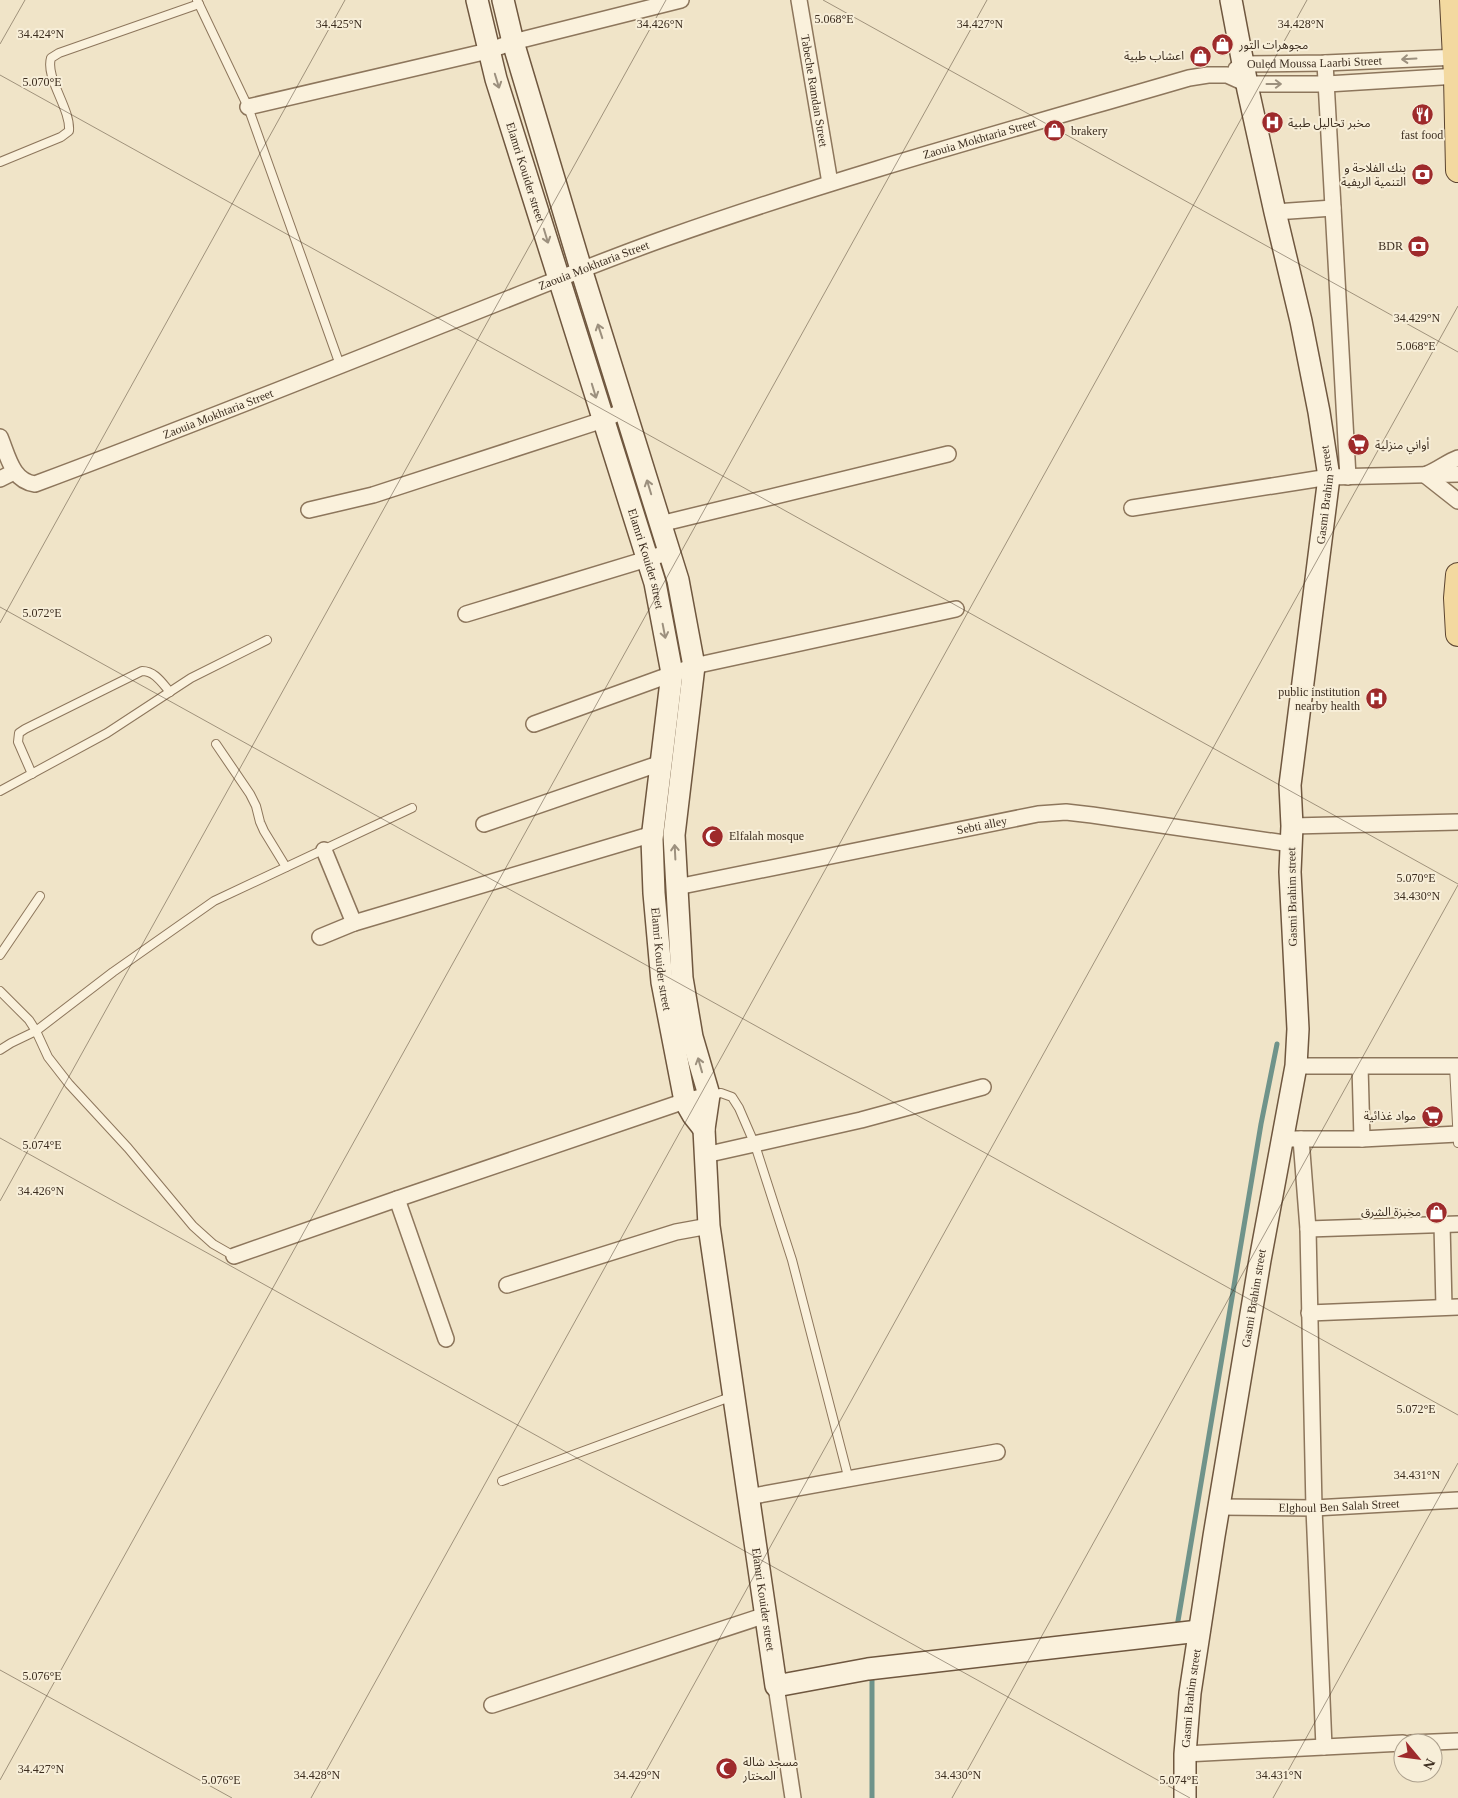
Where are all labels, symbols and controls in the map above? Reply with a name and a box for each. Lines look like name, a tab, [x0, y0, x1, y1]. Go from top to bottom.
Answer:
text: 5.068°E	[814, 12, 854, 26]
text: 34.425°N	[316, 17, 363, 31]
text: 34.426°N	[637, 17, 684, 31]
text: 34.427°N	[957, 17, 1004, 31]
text: 34.428°N	[1278, 17, 1325, 31]
text: 34.424°N	[18, 27, 65, 41]
street label: Tabeche Ramdan Street	[798, 33, 831, 149]
shop icon: مجوهرات التور	[1211, 33, 1235, 57]
place label: مجوهرات التور	[1238, 38, 1308, 52]
shop icon: اعشاب طبية	[1188, 44, 1212, 68]
place label: اعشاب طبية	[1124, 49, 1184, 63]
street label: Ouled Moussa Laarbi Street	[1247, 53, 1383, 71]
one-way arrow	[1402, 55, 1418, 64]
one-way arrow	[493, 73, 503, 89]
text: 5.070°E	[22, 75, 62, 89]
one-way arrow	[1266, 79, 1282, 89]
restaurant icon: fast food	[1410, 102, 1434, 126]
hospital icon: مخبر تحاليل طبية	[1260, 111, 1284, 135]
street label: Zaouia Mokhtaria Street	[921, 115, 1038, 162]
place label: مخبر تحاليل طبية	[1288, 116, 1370, 130]
shop icon: brakery	[1043, 119, 1067, 143]
street label: Elamri Kouider street	[503, 120, 548, 225]
place label: brakery	[1071, 124, 1108, 138]
place label: fast food	[1401, 128, 1443, 142]
place label: بنك الفلاحة و التنمية الريفية	[1341, 161, 1406, 189]
bank icon: بنك الفلاحة و التنمية الريفية	[1410, 163, 1434, 187]
one-way arrow	[541, 228, 551, 244]
bank icon: BDR	[1407, 234, 1431, 258]
street label: Zaouia Mokhtaria Street	[536, 238, 652, 293]
place label: BDR	[1378, 239, 1403, 253]
text: 34.429°N	[1394, 311, 1441, 325]
one-way arrow	[595, 324, 604, 340]
text: 5.068°E	[1396, 339, 1436, 353]
one-way arrow	[590, 383, 600, 399]
street label: Zaouia Mokhtaria Street	[161, 386, 276, 442]
supermarket icon: أواني منزلية	[1347, 433, 1371, 457]
place label: أواني منزلية	[1375, 437, 1430, 455]
street label: Gasmi Brahim street	[1314, 444, 1336, 545]
one-way arrow	[643, 479, 653, 495]
street label: Elamri Kouider street	[625, 507, 667, 611]
text: 5.072°E	[22, 606, 62, 620]
one-way arrow	[659, 623, 669, 639]
place label: public institution nearby health	[1278, 685, 1360, 713]
hospital icon: public institution nearby health	[1364, 687, 1388, 711]
street label: Sebti alley	[955, 813, 1008, 837]
mosque icon: Elfalah mosque	[701, 824, 725, 848]
place label: Elfalah mosque	[729, 829, 804, 843]
one-way arrow	[670, 844, 679, 860]
street label: Gasmi Brahim street	[1284, 847, 1300, 947]
text: 5.070°E	[1396, 871, 1436, 885]
text: 34.430°N	[1394, 889, 1441, 903]
street label: Elamri Kouider street	[648, 907, 675, 1013]
one-way arrow	[695, 1057, 705, 1073]
supermarket icon: مواد غذائية	[1420, 1104, 1444, 1128]
place label: مواد غذائية	[1364, 1109, 1416, 1123]
text: 5.074°E	[22, 1138, 62, 1152]
text: 34.426°N	[18, 1184, 65, 1198]
shop icon: مخبزة الشرق	[1425, 1200, 1449, 1224]
place label: مخبزة الشرق	[1361, 1205, 1421, 1219]
street label: Gasmi Brahim street	[1239, 1247, 1269, 1348]
text: 5.072°E	[1396, 1402, 1436, 1416]
text: 34.431°N	[1394, 1468, 1441, 1482]
street label: Elghoul Ben Salah Street	[1278, 1496, 1400, 1515]
street label: Elamri Kouider street	[749, 1547, 778, 1653]
street label: Gasmi Brahim street	[1179, 1647, 1204, 1748]
text: 5.076°E	[22, 1669, 62, 1683]
north arrow	[1393, 1733, 1443, 1783]
place label: مسجد شالة المختار	[742, 1755, 798, 1783]
text: N	[1420, 1756, 1438, 1772]
mosque icon: مسجد شالة المختار	[715, 1757, 739, 1781]
text: 34.427°N	[18, 1762, 65, 1776]
text: 34.428°N	[294, 1768, 341, 1782]
text: 34.429°N	[614, 1768, 661, 1782]
text: 34.430°N	[935, 1768, 982, 1782]
text: 34.431°N	[1256, 1768, 1303, 1782]
text: 5.076°E	[201, 1773, 241, 1787]
text: 5.074°E	[1159, 1773, 1199, 1787]

